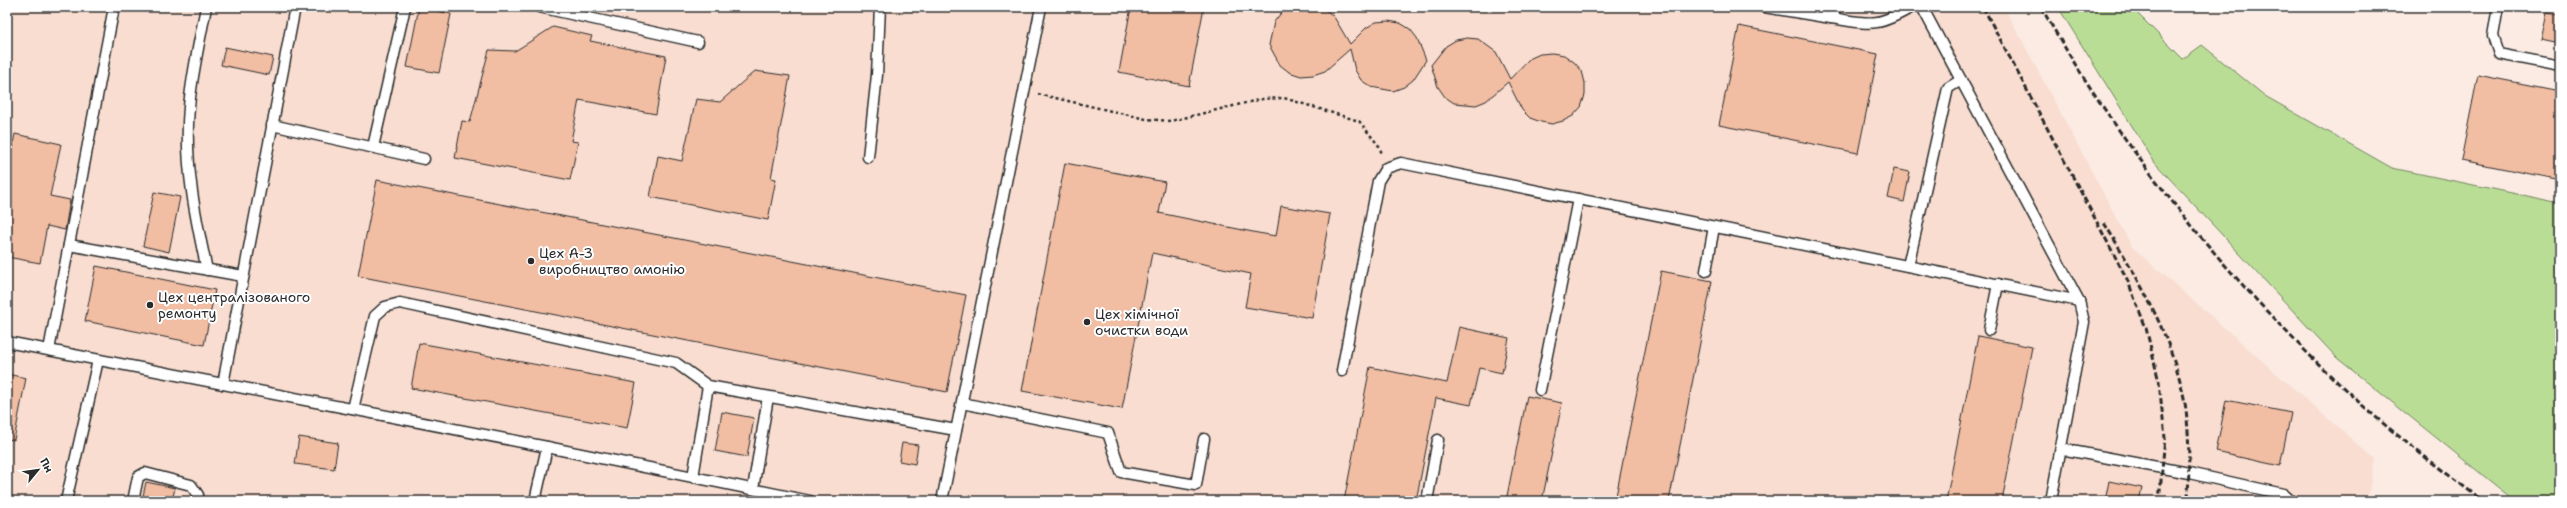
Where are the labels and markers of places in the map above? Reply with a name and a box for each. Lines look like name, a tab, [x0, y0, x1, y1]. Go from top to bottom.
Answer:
place label: Цех А-3 виробництво амонію	[539, 244, 685, 278]
marker: Цех А-3 виробництво амонію	[526, 256, 536, 266]
place label: Цех централізованого ремонту	[158, 288, 310, 322]
marker: Цех централізованого ремонту	[145, 300, 155, 310]
place label: Цех хімічної очистки води	[1095, 305, 1188, 339]
marker: Цех хімічної очистки води	[1082, 317, 1092, 327]

